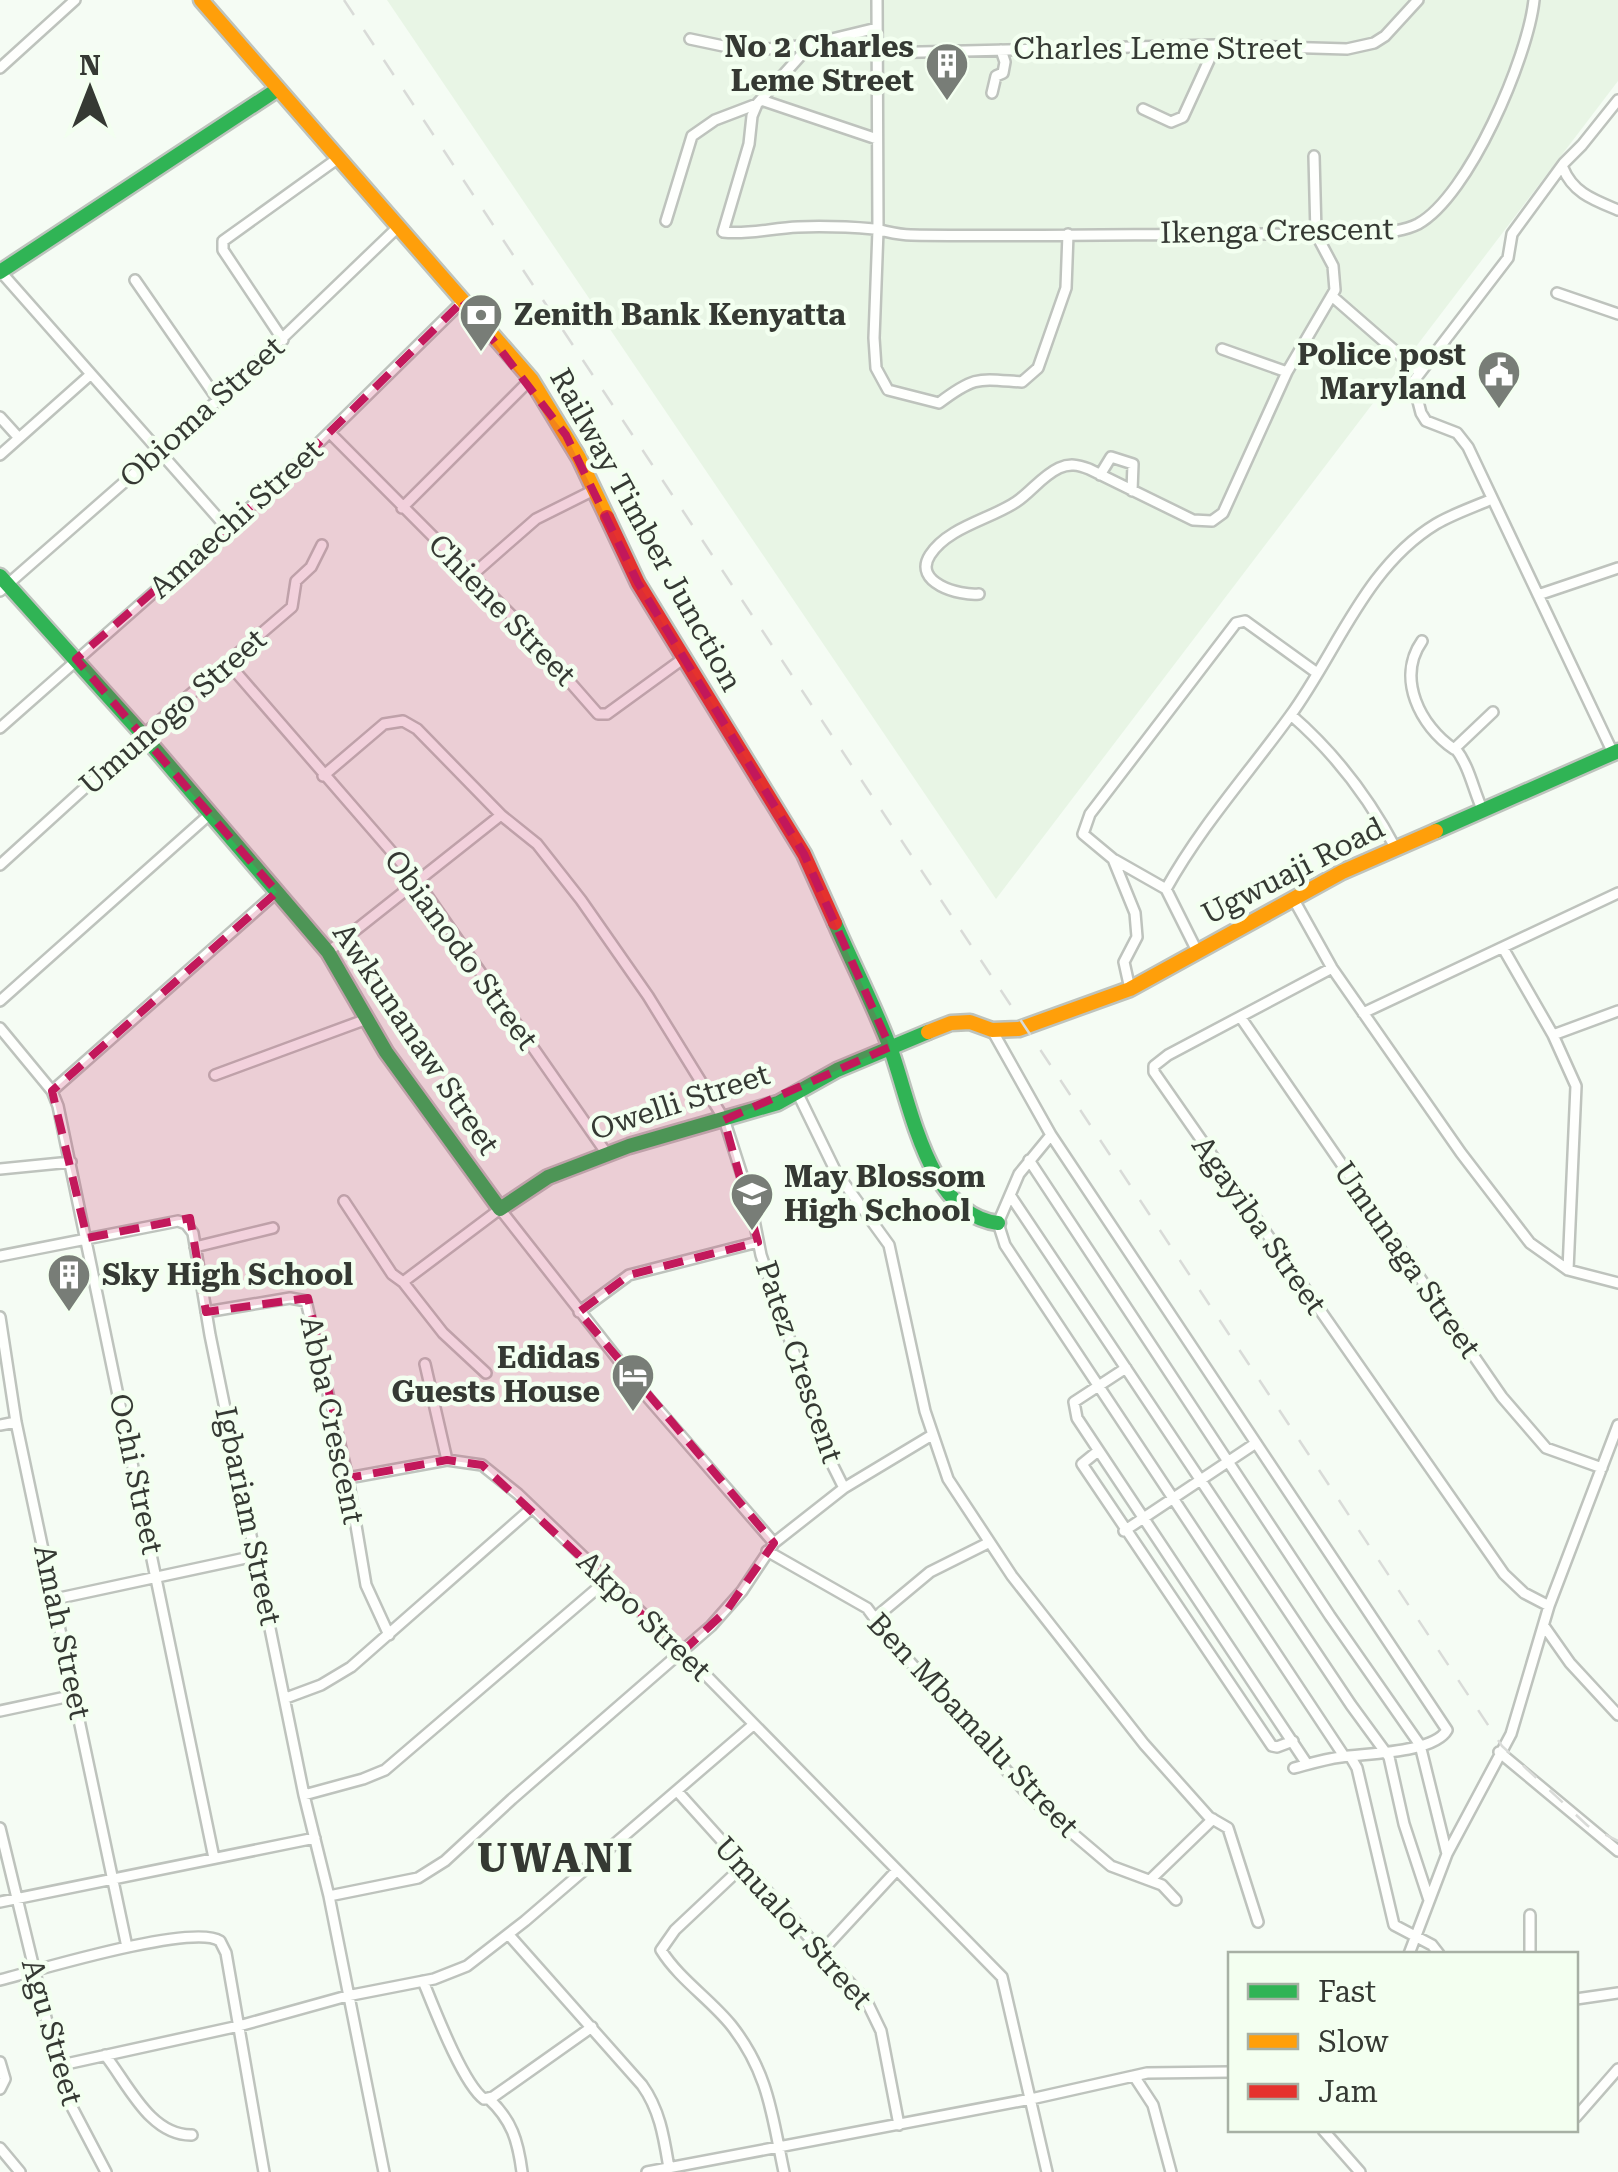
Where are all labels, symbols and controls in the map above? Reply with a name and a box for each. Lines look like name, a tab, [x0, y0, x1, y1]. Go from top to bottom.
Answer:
place label: No 2 Charles Leme Street	[725, 29, 914, 98]
street label: Charles Leme Street	[1013, 31, 1303, 66]
north arrow	[40, 40, 140, 140]
building icon: No 2 Charles Leme Street	[924, 41, 970, 102]
text: N	[79, 49, 101, 82]
street label: Ikenga Crescent	[1160, 211, 1394, 250]
bank icon: Zenith Bank Kenyatta	[458, 292, 504, 353]
place label: Zenith Bank Kenyatta	[514, 297, 846, 332]
street label: Obioma Street	[113, 329, 291, 494]
place label: Police post Maryland	[1297, 337, 1466, 406]
public building icon: Police post Maryland	[1476, 349, 1522, 410]
street label: Railway Timber Junction	[543, 363, 750, 697]
street label: Amaechi Street	[142, 432, 329, 605]
street label: Chiene Street	[422, 527, 583, 692]
street label: Umunogo Street	[72, 621, 273, 802]
street label: Ugwuaji Road	[1196, 810, 1390, 932]
street label: Obianodo Street	[377, 843, 546, 1056]
street label: Awkunanaw Street	[326, 916, 507, 1161]
street label: Owelli Street	[586, 1056, 774, 1147]
street label: Agayiba Street	[1185, 1129, 1334, 1321]
street label: Umunaga Street	[1327, 1155, 1488, 1365]
place label: May Blossom High School	[784, 1159, 986, 1228]
school or university icon: May Blossom High School	[729, 1171, 775, 1232]
building icon: Sky High School	[46, 1252, 92, 1313]
street label: Patez Crescent	[749, 1256, 850, 1467]
place label: Sky High School	[102, 1257, 353, 1292]
street label: Abba Crescent	[293, 1313, 372, 1527]
place label: Edidas Guests House	[391, 1340, 600, 1409]
hotel icon: Edidas Guests House	[610, 1352, 656, 1413]
street label: Ochi Street	[102, 1390, 171, 1557]
street label: Igbariam Street	[208, 1403, 289, 1628]
street label: Amah Street	[27, 1541, 98, 1722]
street label: Akpo Street	[571, 1543, 718, 1688]
street label: Ben Mbamalu Street	[861, 1606, 1086, 1844]
street label: Umualor Street	[707, 1830, 880, 2016]
district label: UWANI	[477, 1835, 635, 1882]
legend	[1228, 1952, 1578, 2132]
street label: Agu Street	[15, 1955, 90, 2109]
text: Fast	[1318, 1974, 1376, 2009]
text: Slow	[1318, 2024, 1389, 2059]
text: Jam	[1318, 2074, 1378, 2109]

